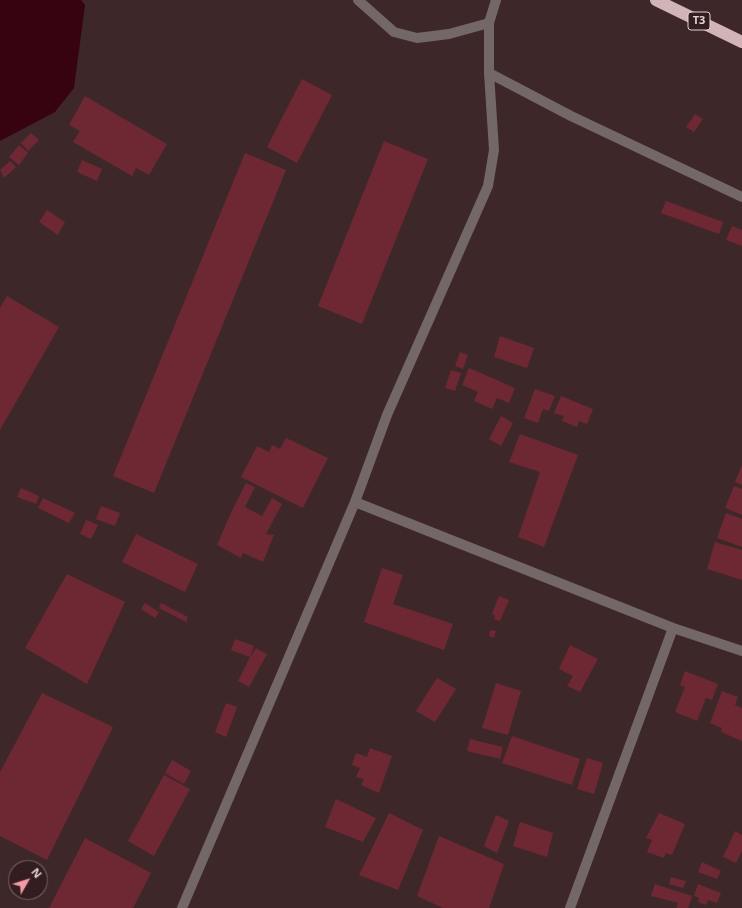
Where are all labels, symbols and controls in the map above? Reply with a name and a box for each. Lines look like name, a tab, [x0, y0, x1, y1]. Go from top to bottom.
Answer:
road number: T3	[688, 12, 710, 30]
north arrow	[8, 860, 48, 900]
text: N	[28, 865, 46, 881]

